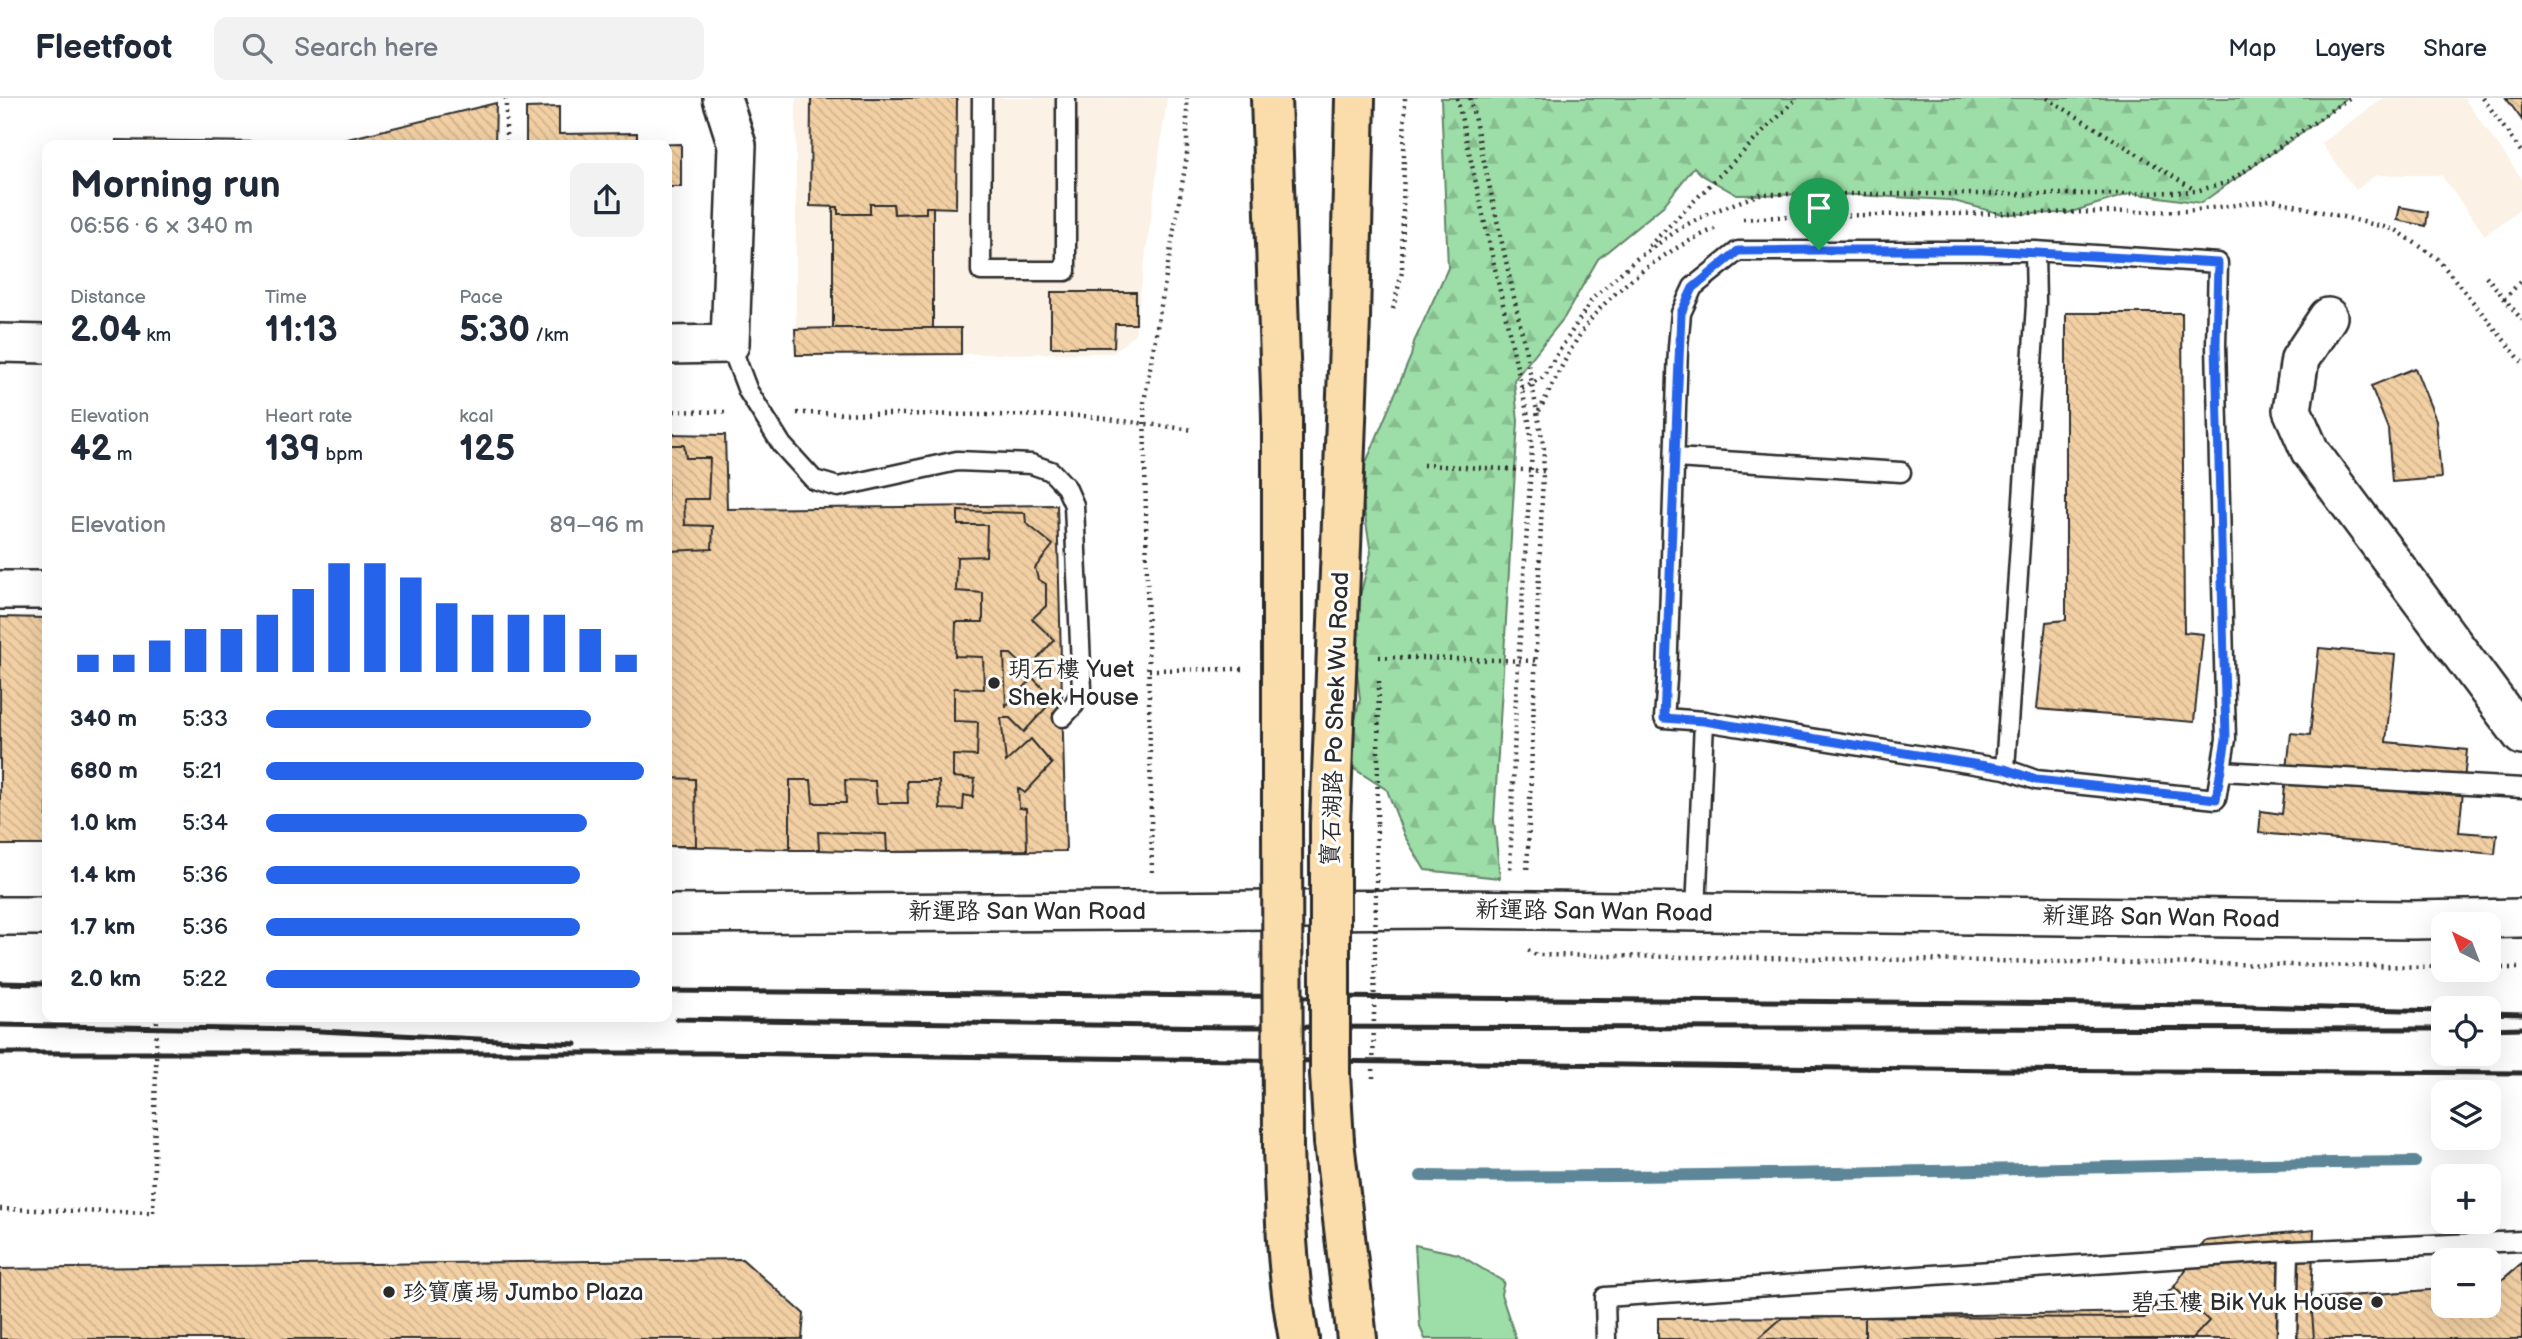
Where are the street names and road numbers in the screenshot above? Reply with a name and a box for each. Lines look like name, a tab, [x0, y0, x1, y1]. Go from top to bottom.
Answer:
street label: 寶石湖路 Po Shek Wu Road	[1316, 571, 1355, 867]
street label: 新運路 San Wan Road	[1475, 895, 1713, 928]
street label: 新運路 San Wan Road	[908, 897, 1146, 926]
street label: 新運路 San Wan Road	[2042, 901, 2280, 934]

